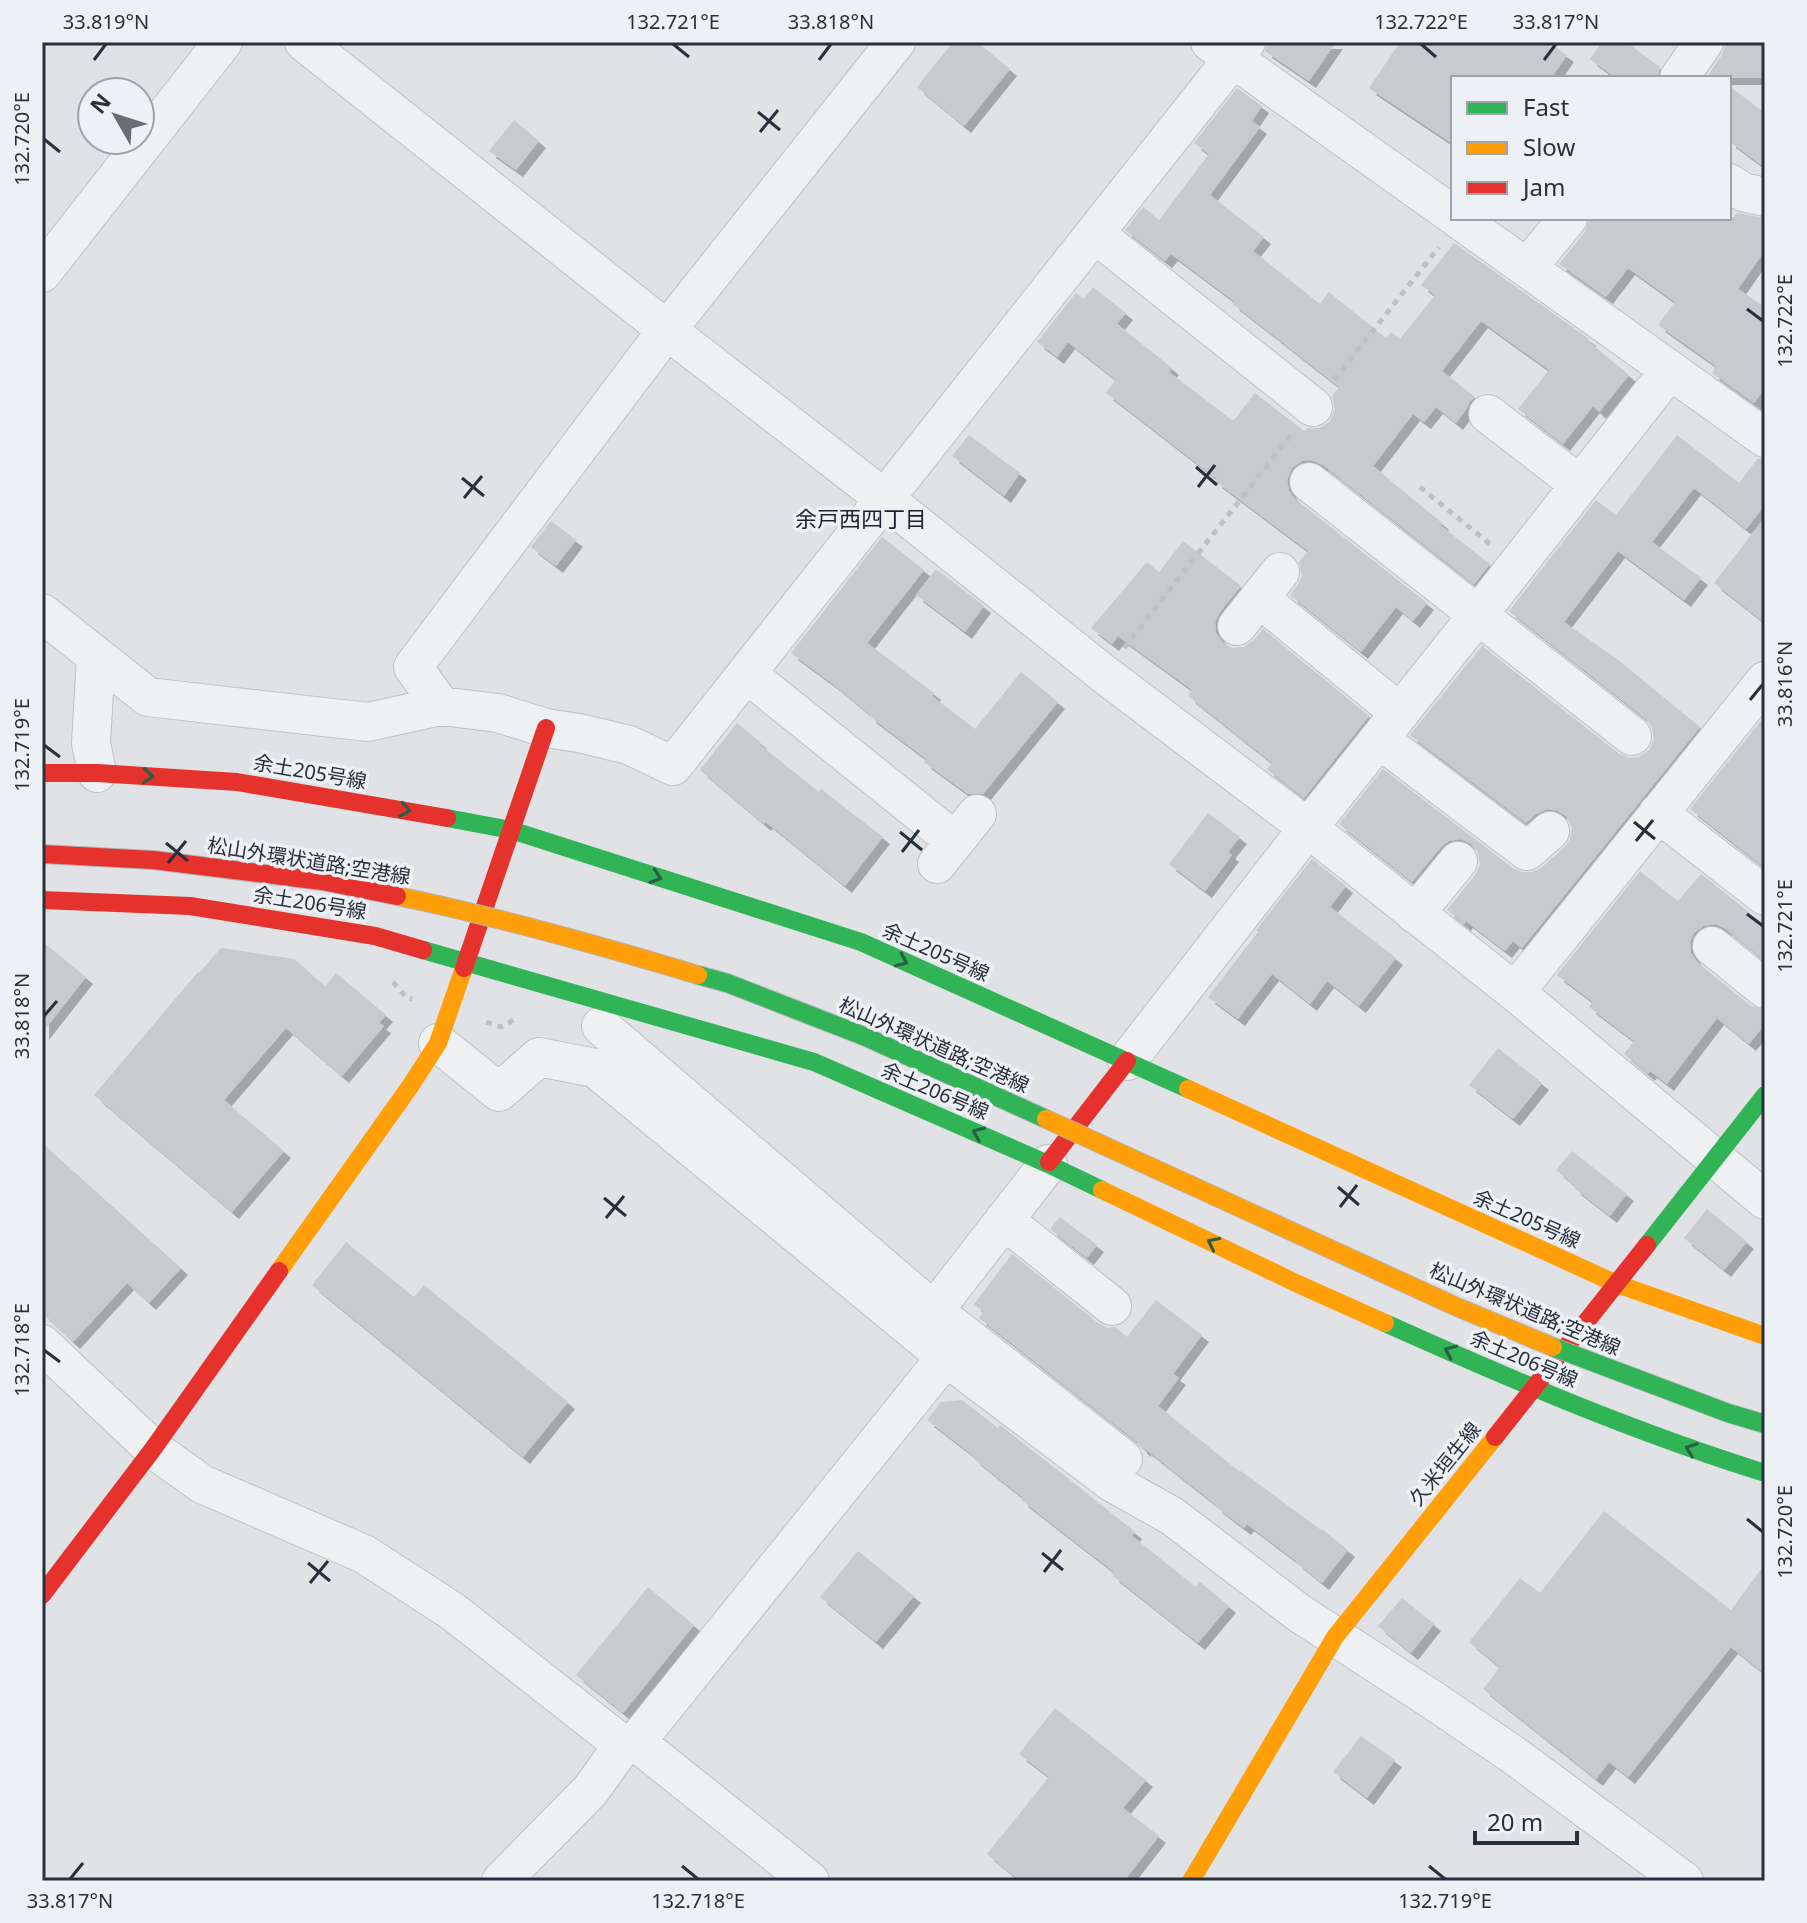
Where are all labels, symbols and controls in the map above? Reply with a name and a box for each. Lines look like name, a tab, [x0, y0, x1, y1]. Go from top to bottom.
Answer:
text: 33.819°N	[63, 8, 149, 35]
text: 132.721°E	[626, 8, 720, 35]
text: 33.818°N	[788, 8, 874, 35]
text: 132.722°E	[1374, 8, 1468, 35]
text: 33.817°N	[1513, 8, 1599, 35]
north arrow	[76, 76, 156, 156]
legend	[1451, 76, 1731, 220]
text: N	[82, 86, 117, 119]
text: Fast	[1523, 90, 1569, 123]
text: 132.720°E	[8, 92, 35, 186]
text: Slow	[1523, 130, 1575, 163]
text: Jam	[1521, 170, 1565, 203]
text: 132.722°E	[1771, 274, 1798, 368]
district label: 余戸西四丁目	[795, 503, 927, 533]
text: 33.816°N	[1771, 641, 1798, 727]
text: 132.719°E	[8, 698, 35, 792]
street label: 余土205号線	[251, 748, 369, 795]
one-way arrow	[142, 768, 155, 785]
one-way arrow	[399, 801, 412, 818]
street label: 松山外環状道路;空港線	[206, 831, 413, 890]
one-way arrow	[649, 868, 662, 884]
text: 132.721°E	[1771, 879, 1798, 973]
street label: 余土206号線	[252, 880, 369, 925]
street label: 余土205号線	[878, 916, 994, 987]
one-way arrow	[894, 951, 908, 967]
text: 33.818°N	[8, 973, 35, 1059]
street label: 松山外環状道路;空港線	[835, 990, 1034, 1099]
street label: 余土206号線	[877, 1056, 993, 1125]
one-way arrow	[972, 1127, 986, 1143]
street label: 余土205号線	[1469, 1183, 1585, 1254]
one-way arrow	[1207, 1237, 1222, 1253]
street label: 松山外環状道路;空港線	[1425, 1256, 1625, 1361]
text: 132.718°E	[8, 1303, 35, 1397]
street label: 余土206号線	[1466, 1324, 1582, 1393]
one-way arrow	[1444, 1345, 1458, 1361]
street label: 久米垣生線	[1403, 1416, 1487, 1511]
one-way arrow	[1685, 1442, 1699, 1459]
text: 132.720°E	[1771, 1485, 1798, 1579]
scale bar	[1475, 1795, 1577, 1845]
text: 20 m	[1487, 1805, 1543, 1838]
text: 33.817°N	[27, 1887, 113, 1914]
text: 132.718°E	[651, 1887, 745, 1914]
text: 132.719°E	[1398, 1887, 1492, 1914]

